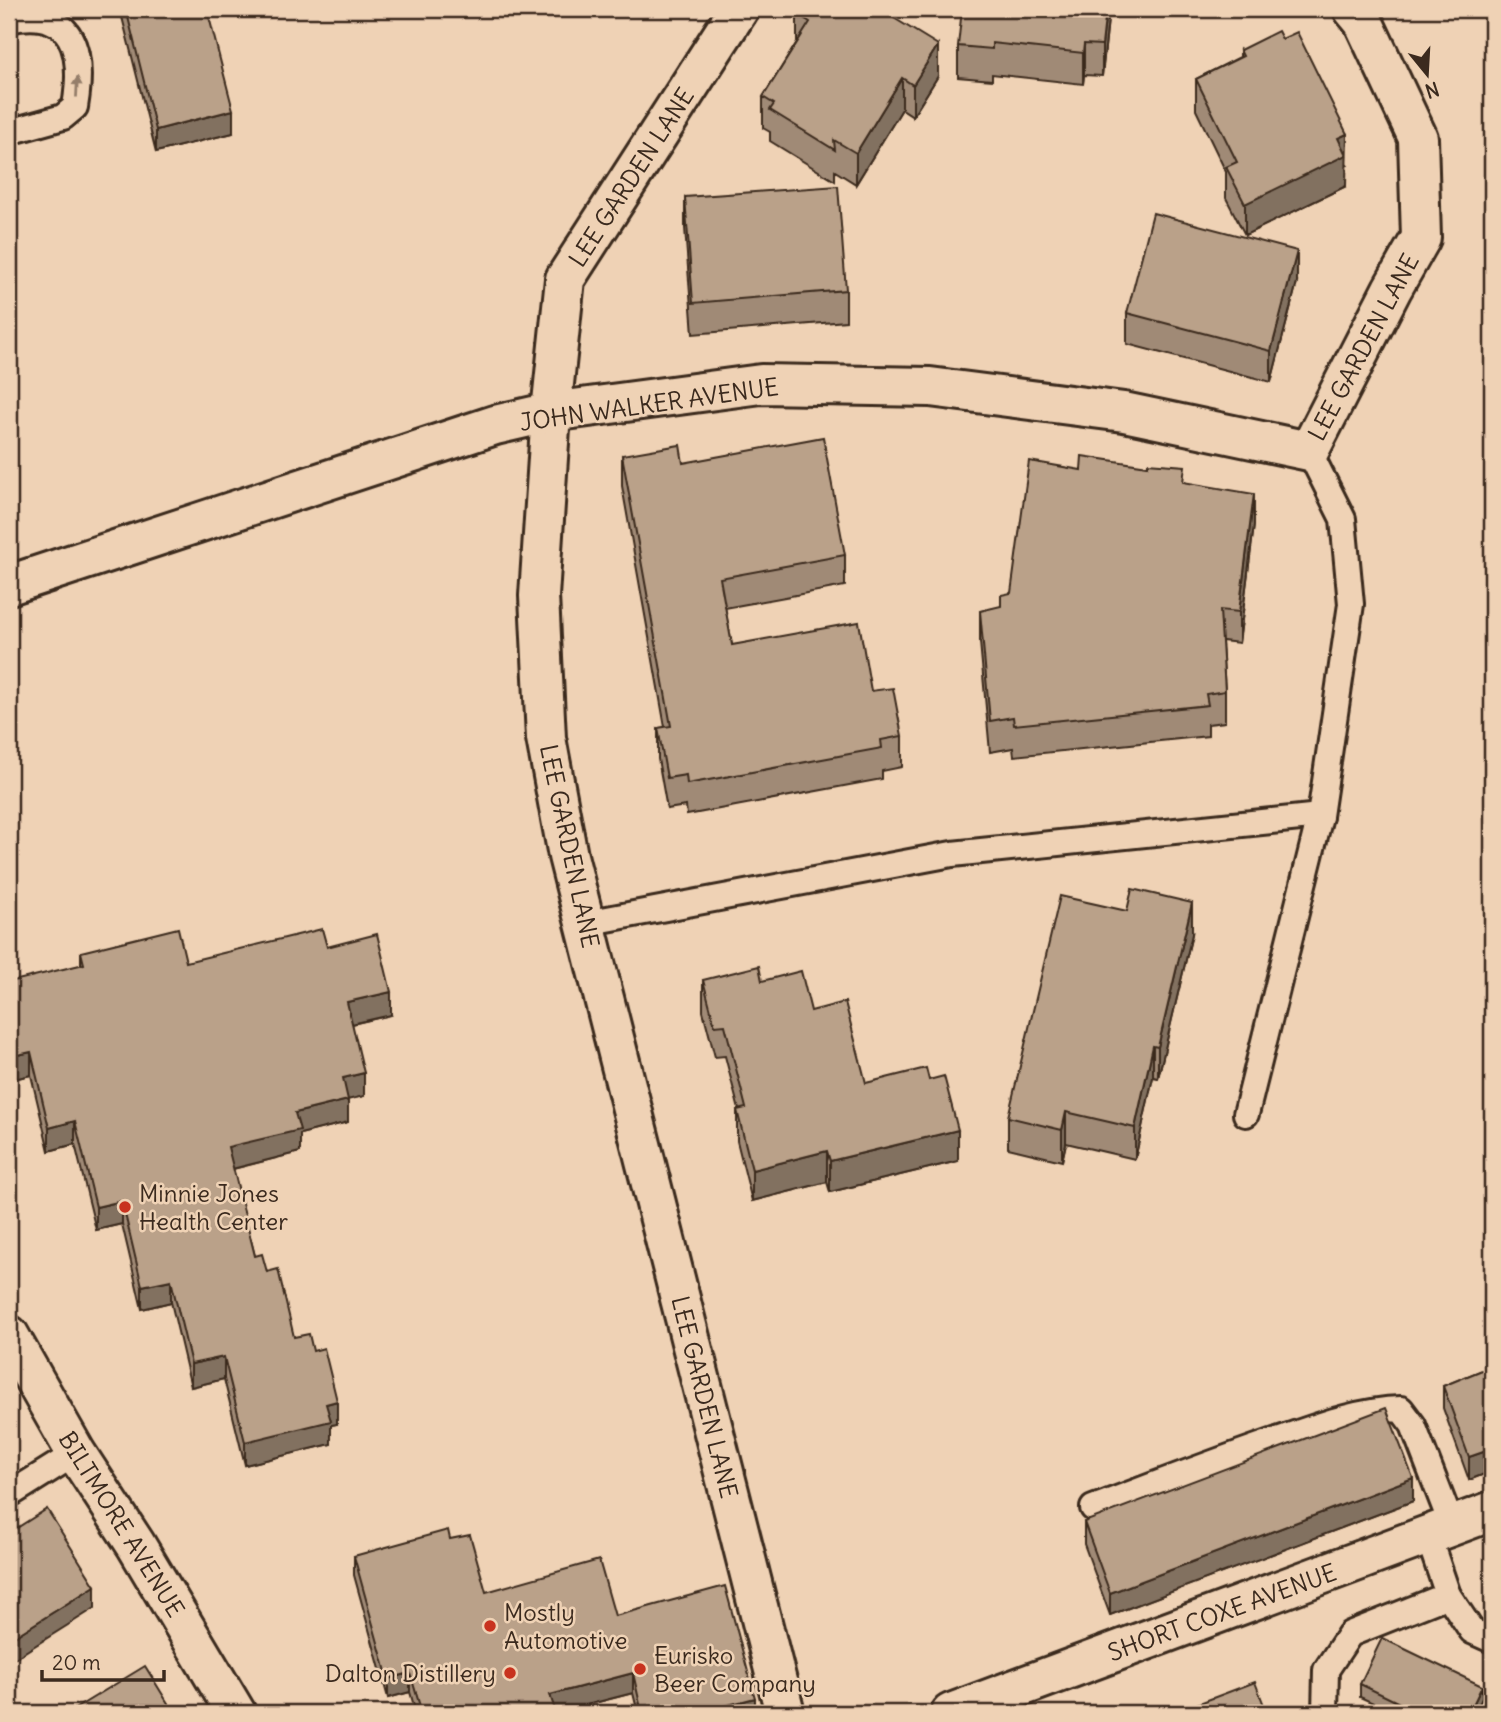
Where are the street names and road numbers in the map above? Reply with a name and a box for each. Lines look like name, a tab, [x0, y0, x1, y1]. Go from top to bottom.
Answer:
street label: LEE GARDEN LANE	[562, 82, 700, 272]
street label: LEE GARDEN LANE	[1301, 248, 1425, 446]
street label: JOHN WALKER AVENUE	[518, 371, 780, 437]
street label: LEE GARDEN LANE	[534, 741, 606, 951]
street label: LEE GARDEN LANE	[665, 1293, 745, 1501]
street label: BILTMORE AVENUE	[53, 1426, 191, 1622]
street label: SHORT COXE AVENUE	[1104, 1557, 1340, 1667]

